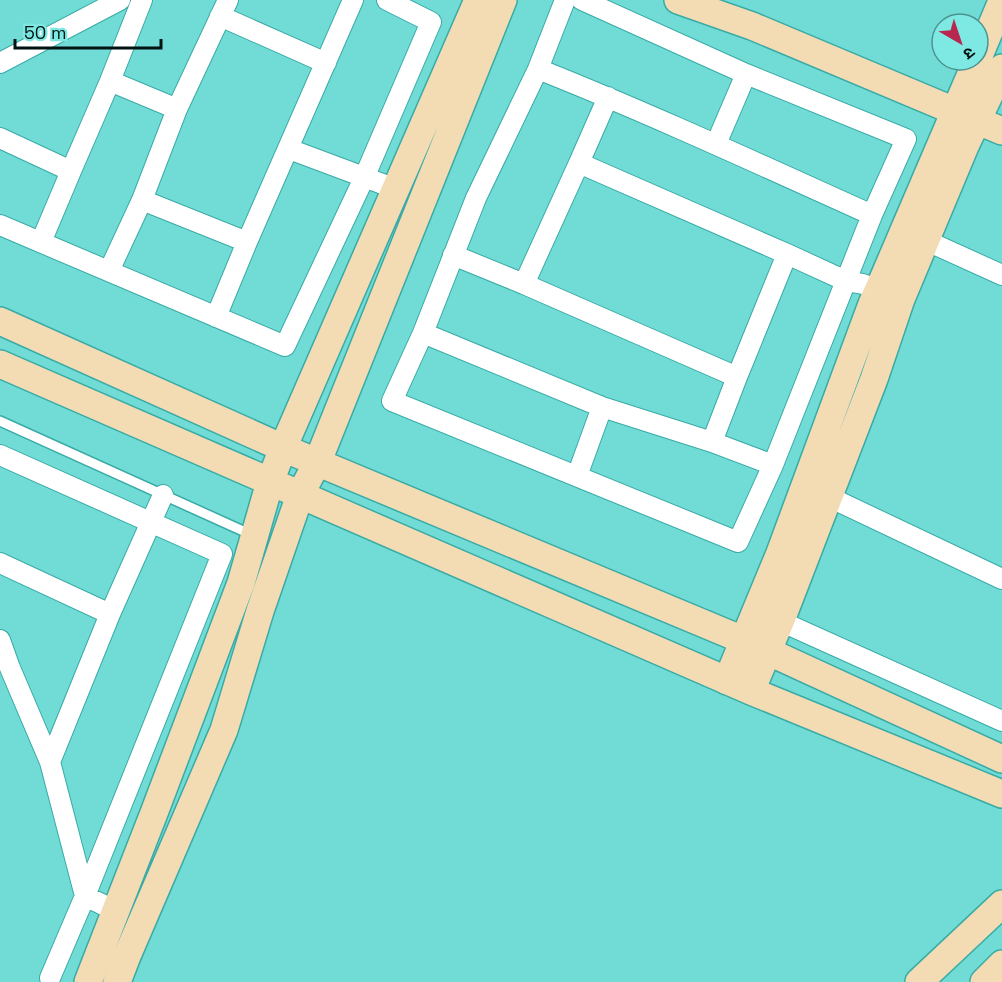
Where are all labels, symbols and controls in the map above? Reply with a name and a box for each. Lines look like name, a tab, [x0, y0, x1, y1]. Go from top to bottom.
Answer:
scale bar	[15, 12, 160, 50]
north arrow	[930, 12, 990, 72]
text: 50 m	[24, 21, 66, 44]
text: उ	[958, 42, 979, 65]

